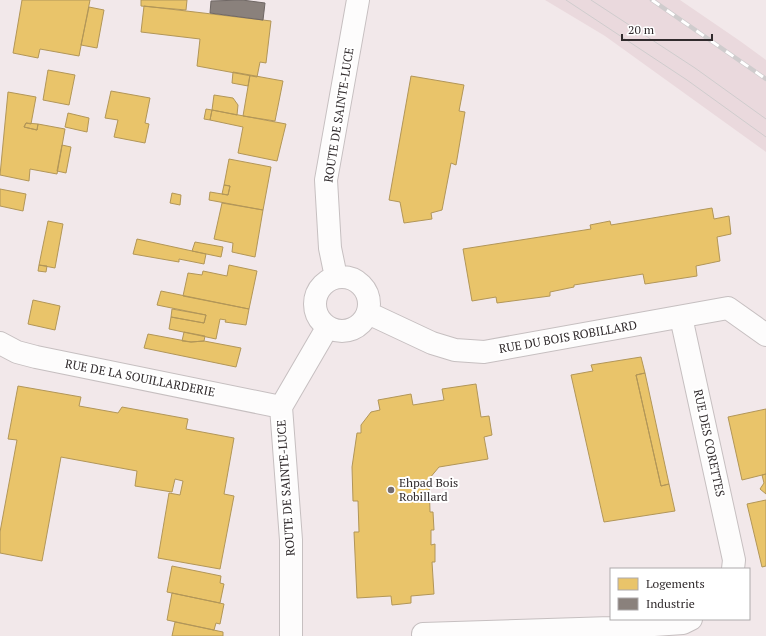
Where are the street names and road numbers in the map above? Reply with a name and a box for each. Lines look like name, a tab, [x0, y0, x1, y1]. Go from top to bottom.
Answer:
street label: ROUTE DE SAINTE-LUCE	[320, 46, 357, 183]
street label: RUE DU BOIS ROBILLARD	[498, 317, 638, 356]
street label: RUE DE LA SOUILLARDERIE	[64, 356, 216, 399]
street label: RUE DES CORETTES	[691, 388, 728, 498]
street label: ROUTE DE SAINTE-LUCE	[273, 419, 298, 557]

